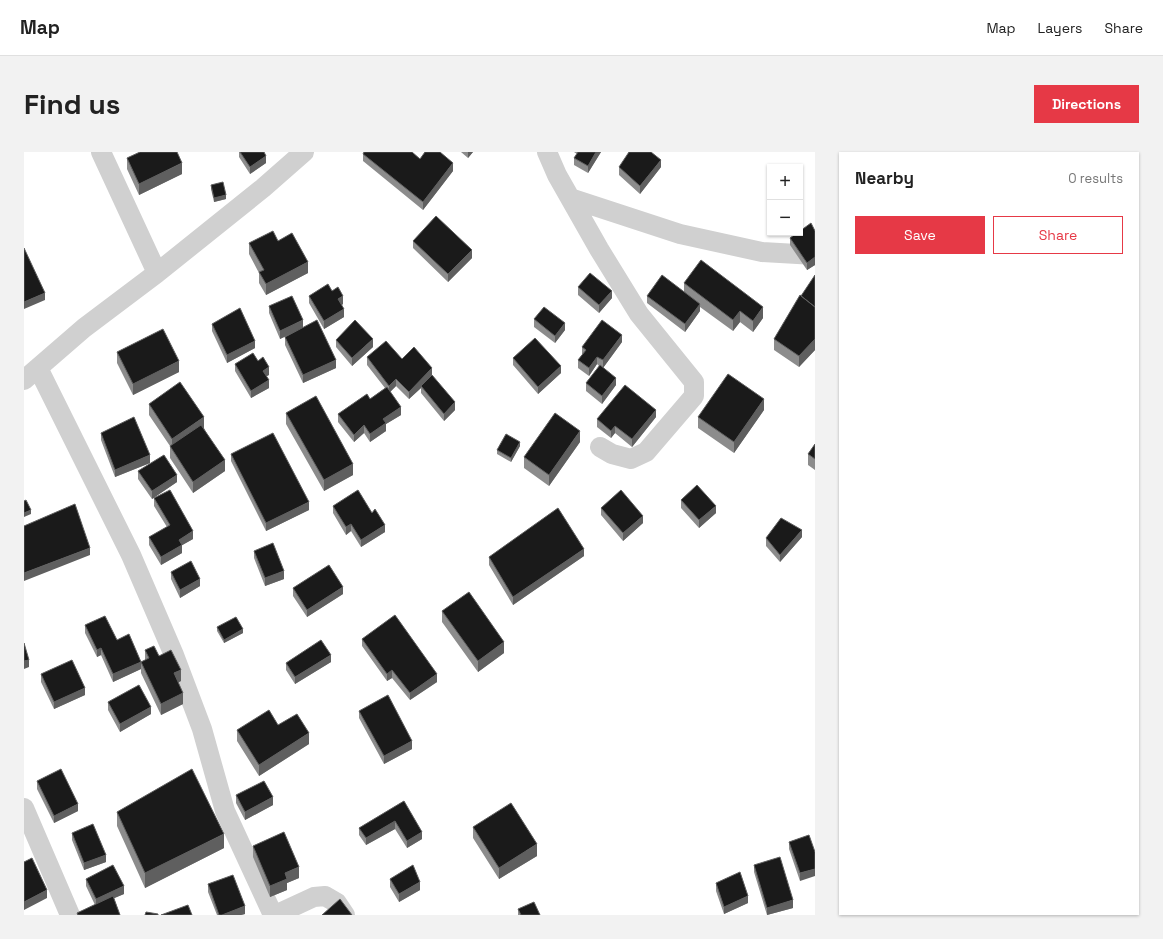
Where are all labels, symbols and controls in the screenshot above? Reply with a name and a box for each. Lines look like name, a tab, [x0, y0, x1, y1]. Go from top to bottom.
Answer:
text: Map	[20, 15, 60, 40]
text: Map	[986, 19, 1016, 37]
text: Layers	[1038, 19, 1082, 37]
text: Share	[1104, 19, 1143, 37]
button: Directions	[1034, 85, 1139, 123]
text: Find us	[24, 86, 121, 122]
map controls	[767, 164, 803, 236]
button: +	[767, 164, 803, 200]
text: Nearby	[855, 167, 914, 189]
text: 0 results	[1068, 170, 1123, 187]
button: −	[767, 200, 803, 236]
button: Save	[855, 216, 985, 254]
button: Share	[993, 216, 1123, 254]

